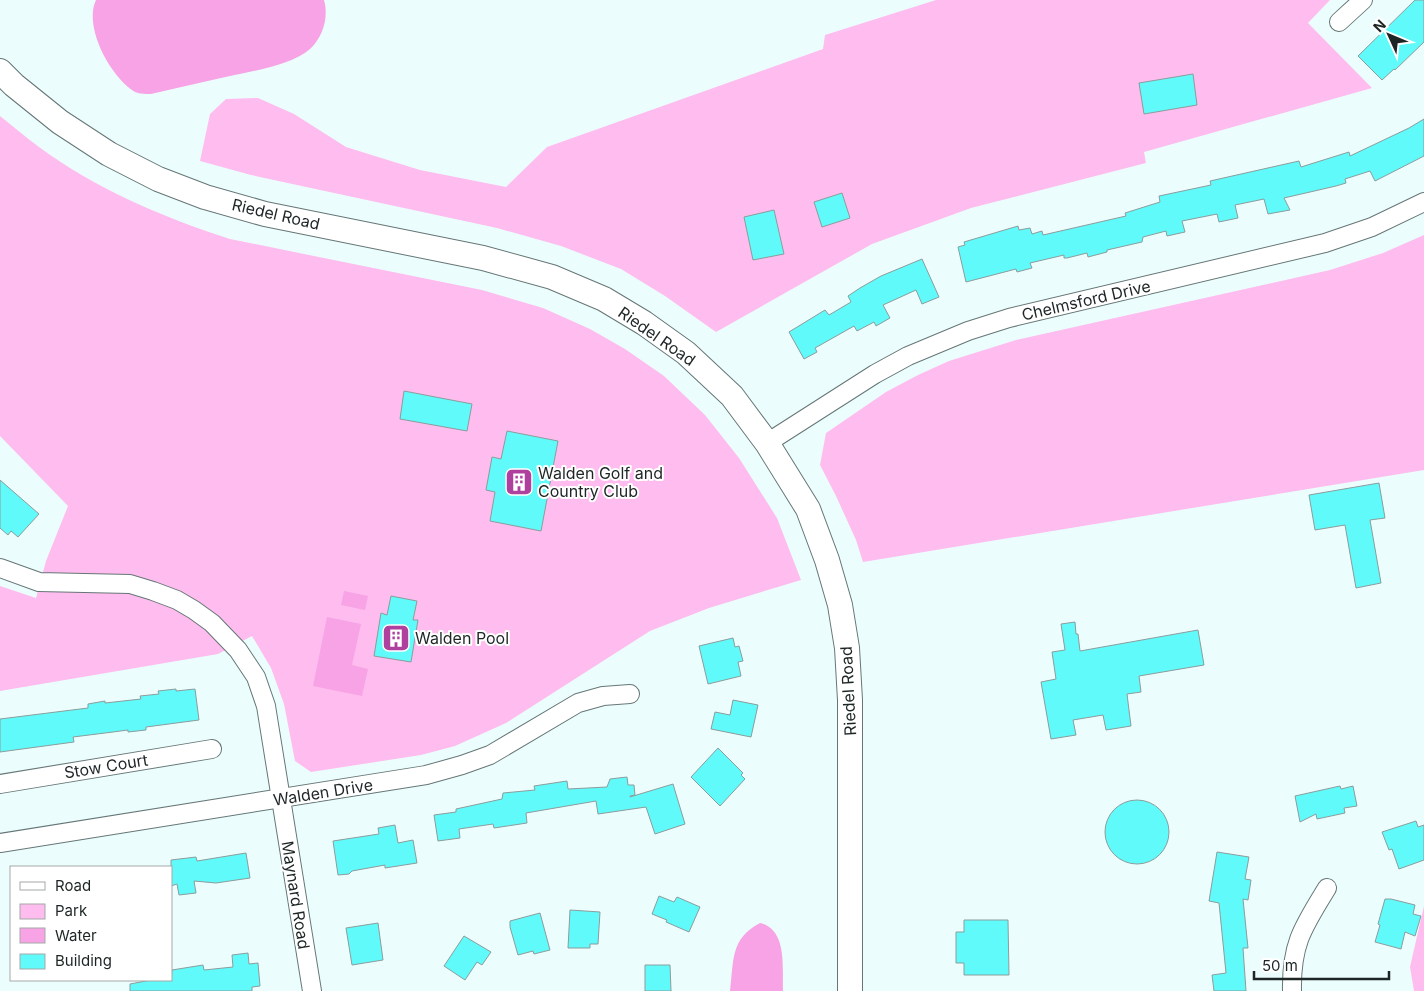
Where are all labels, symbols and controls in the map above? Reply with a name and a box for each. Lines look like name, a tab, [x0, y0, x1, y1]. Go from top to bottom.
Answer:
north arrow	[1364, 10, 1414, 60]
text: N	[1369, 16, 1389, 35]
street label: Riedel Road	[230, 194, 322, 234]
street label: Chelmsford Drive	[1020, 275, 1152, 325]
street label: Riedel Road	[615, 302, 699, 370]
place label: Walden Golf and Country Club	[538, 463, 663, 501]
building icon: Walden Golf and Country Club	[504, 467, 534, 497]
building icon: Walden Pool	[381, 623, 411, 653]
place label: Walden Pool	[415, 628, 509, 648]
street label: Riedel Road	[836, 646, 860, 736]
street label: Stow Court	[63, 750, 149, 782]
street label: Walden Drive	[272, 774, 374, 810]
street label: Maynard Road	[278, 839, 314, 951]
legend	[10, 866, 172, 981]
text: Road	[55, 876, 91, 895]
text: Park	[55, 901, 88, 920]
text: Water	[55, 926, 97, 945]
scale bar	[1254, 948, 1389, 980]
text: Building	[55, 951, 112, 970]
text: 50 m	[1262, 956, 1298, 975]

